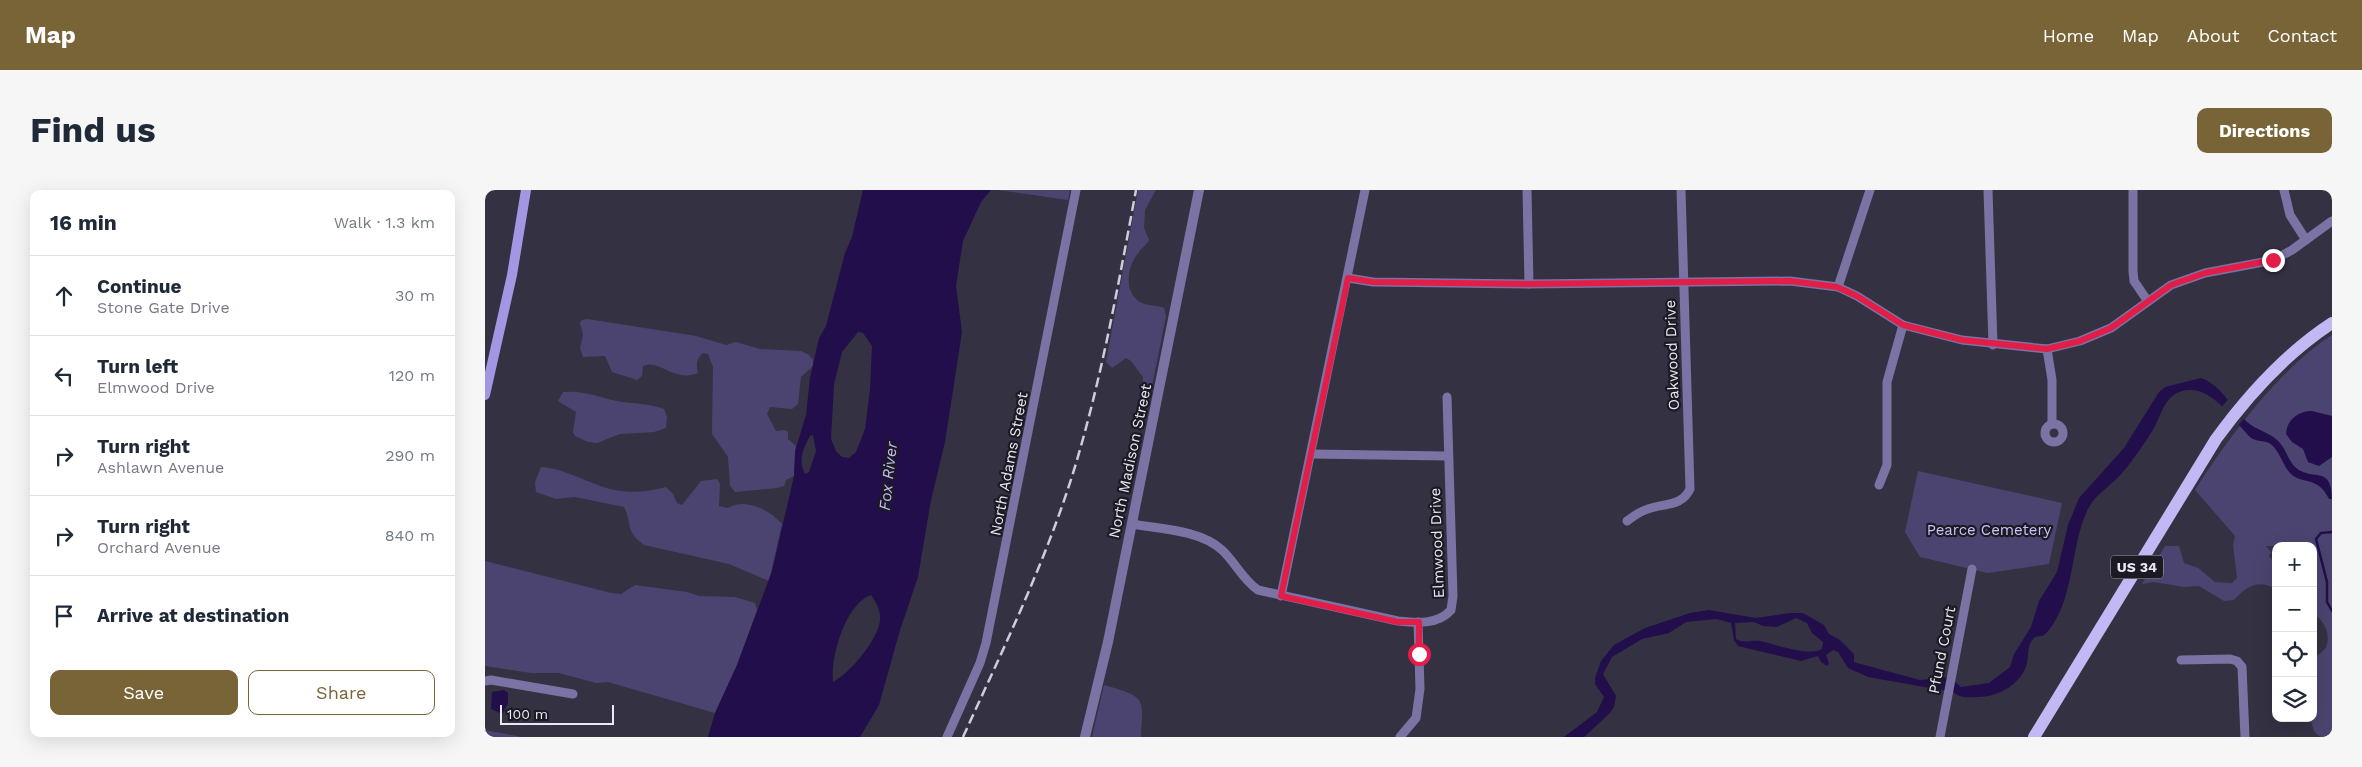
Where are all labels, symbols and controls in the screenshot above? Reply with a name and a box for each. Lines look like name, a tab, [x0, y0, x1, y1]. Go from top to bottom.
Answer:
text: Map	[25, 21, 76, 49]
text: Home	[2043, 25, 2094, 46]
text: Map	[2122, 25, 2159, 46]
text: About	[2187, 25, 2239, 46]
text: Contact	[2267, 25, 2337, 46]
button: Directions	[2197, 108, 2332, 153]
text: Find us	[30, 109, 156, 151]
text: 16 min	[50, 210, 117, 235]
text: Walk · 1.3 km	[334, 213, 435, 232]
route end	[2262, 249, 2285, 272]
text: Continue	[97, 275, 181, 298]
icon: ahead	[50, 282, 78, 310]
text: 30 m	[395, 286, 435, 305]
text: Stone Gate Drive	[97, 298, 230, 317]
street label: Oakwood Drive	[1661, 300, 1683, 410]
text: Turn left	[97, 355, 178, 378]
icon: left	[50, 362, 78, 390]
text: 120 m	[389, 366, 435, 385]
text: Elmwood Drive	[97, 378, 215, 397]
street label: North Madison Street	[1105, 381, 1155, 540]
street label: North Adams Street	[986, 390, 1032, 537]
text: Turn right	[97, 435, 190, 458]
water label: Fox River	[875, 440, 901, 511]
icon: right	[50, 442, 78, 470]
text: 290 m	[385, 446, 435, 465]
text: Ashlawn Avenue	[97, 458, 224, 477]
street label: Elmwood Drive	[1426, 487, 1448, 599]
text: Turn right	[97, 515, 190, 538]
park label: Pearce Cemetery	[1927, 521, 2052, 539]
icon: right	[50, 522, 78, 550]
text: 840 m	[385, 526, 435, 545]
text: Orchard Avenue	[97, 538, 221, 557]
map controls	[2272, 542, 2317, 722]
button: +	[2272, 542, 2317, 587]
road number: US 34	[2111, 556, 2163, 578]
button: −	[2272, 587, 2317, 632]
icon: arrive	[50, 602, 78, 630]
text: Arrive at destination	[97, 604, 289, 627]
street label: Pfund Court	[1925, 604, 1959, 695]
button: locate	[2272, 632, 2317, 677]
route start	[1408, 643, 1431, 666]
button: Save	[50, 670, 238, 715]
button: Share	[248, 670, 435, 715]
button: layers	[2272, 677, 2317, 722]
scale bar	[500, 702, 614, 725]
text: 100 m	[507, 706, 548, 722]

